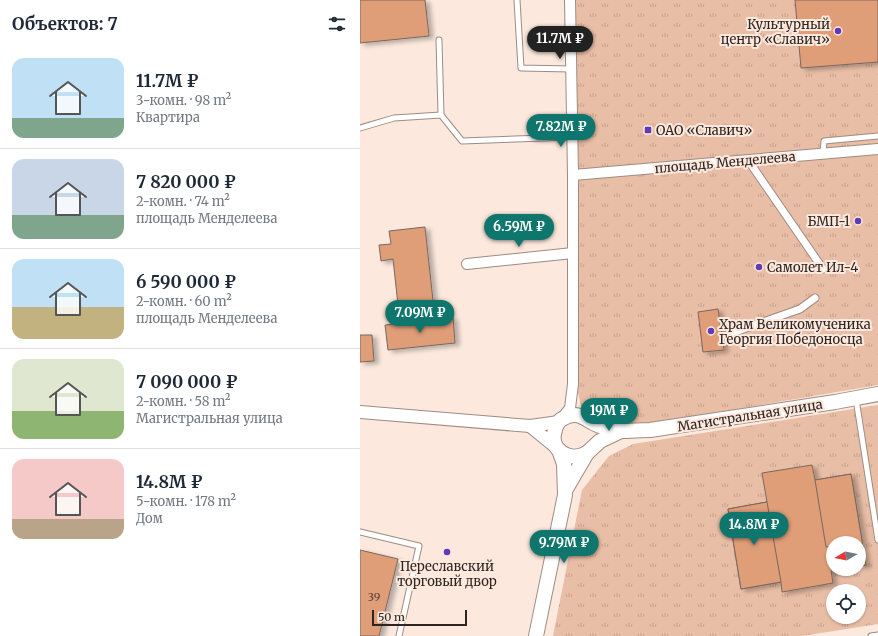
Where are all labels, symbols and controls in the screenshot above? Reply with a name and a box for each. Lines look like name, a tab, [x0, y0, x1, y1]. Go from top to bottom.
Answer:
text: Объектов: 7	[12, 13, 118, 35]
icon: filters	[326, 13, 348, 35]
place label: Культурный центр «Славич»	[721, 16, 830, 48]
pin: 11.7M ₽	[523, 26, 597, 60]
marker: Культурный центр «Славич»	[833, 26, 843, 36]
text: 11.7M ₽	[536, 30, 584, 47]
text: 11.7M ₽	[136, 70, 199, 92]
icon: home	[44, 74, 92, 122]
text: 3-комн. · 98 m²	[136, 92, 231, 109]
text: Квартира	[136, 109, 200, 126]
pin: 7.82M ₽	[524, 114, 598, 148]
text: 7.82M ₽	[535, 118, 587, 135]
place label: ОАО «Славич»	[656, 122, 752, 139]
marker: ОАО «Славич»	[643, 125, 653, 135]
street label: площадь Менделеева	[654, 148, 796, 177]
text: 7 820 000 ₽	[136, 171, 236, 193]
icon: home	[44, 175, 92, 223]
text: 2-комн. · 74 m²	[136, 193, 230, 210]
text: площадь Менделеева	[136, 210, 278, 227]
place label: БМП-1	[807, 213, 850, 230]
pin: 6.59M ₽	[482, 214, 556, 248]
marker: БМП-1	[853, 216, 863, 226]
text: 6.59M ₽	[493, 218, 545, 235]
place label: Самолет Ил-4	[767, 259, 858, 276]
marker: Самолет Ил-4	[754, 262, 764, 272]
text: 6 590 000 ₽	[136, 271, 236, 293]
icon: home	[44, 275, 92, 323]
text: 2-комн. · 60 m²	[136, 293, 232, 310]
pin: 7.09M ₽	[383, 300, 457, 334]
text: 7.09M ₽	[394, 304, 446, 321]
text: площадь Менделеева	[136, 310, 278, 327]
place label: Храм Великомученика Георгия Победоносца	[719, 316, 871, 348]
marker: Храм Великомученика Георгия Победоносца	[706, 326, 716, 336]
text: 7 090 000 ₽	[136, 371, 237, 393]
icon: home	[44, 375, 92, 423]
text: 2-комн. · 58 m²	[136, 393, 230, 410]
street label: Магистральная улица	[676, 396, 824, 435]
pin: 19M ₽	[581, 398, 637, 432]
text: 19M ₽	[590, 402, 628, 419]
text: Магистральная улица	[136, 410, 283, 427]
text: 14.8M ₽	[136, 471, 203, 493]
icon: home	[44, 475, 92, 523]
text: 5-комн. · 178 m²	[136, 493, 236, 510]
text: Дом	[136, 510, 163, 527]
pin: 14.8M ₽	[717, 512, 791, 546]
text: 14.8M ₽	[729, 516, 779, 533]
pin: 9.79M ₽	[527, 530, 601, 564]
text: 9.79M ₽	[539, 534, 589, 551]
north arrow	[826, 536, 866, 576]
map controls	[826, 536, 866, 624]
marker: Переславский торговый двор	[442, 547, 452, 557]
place label: Переславский торговый двор	[397, 558, 497, 590]
button: locate	[826, 584, 866, 624]
house number: 39	[368, 590, 381, 604]
scale bar	[372, 608, 467, 627]
text: 50 m	[378, 610, 405, 624]

